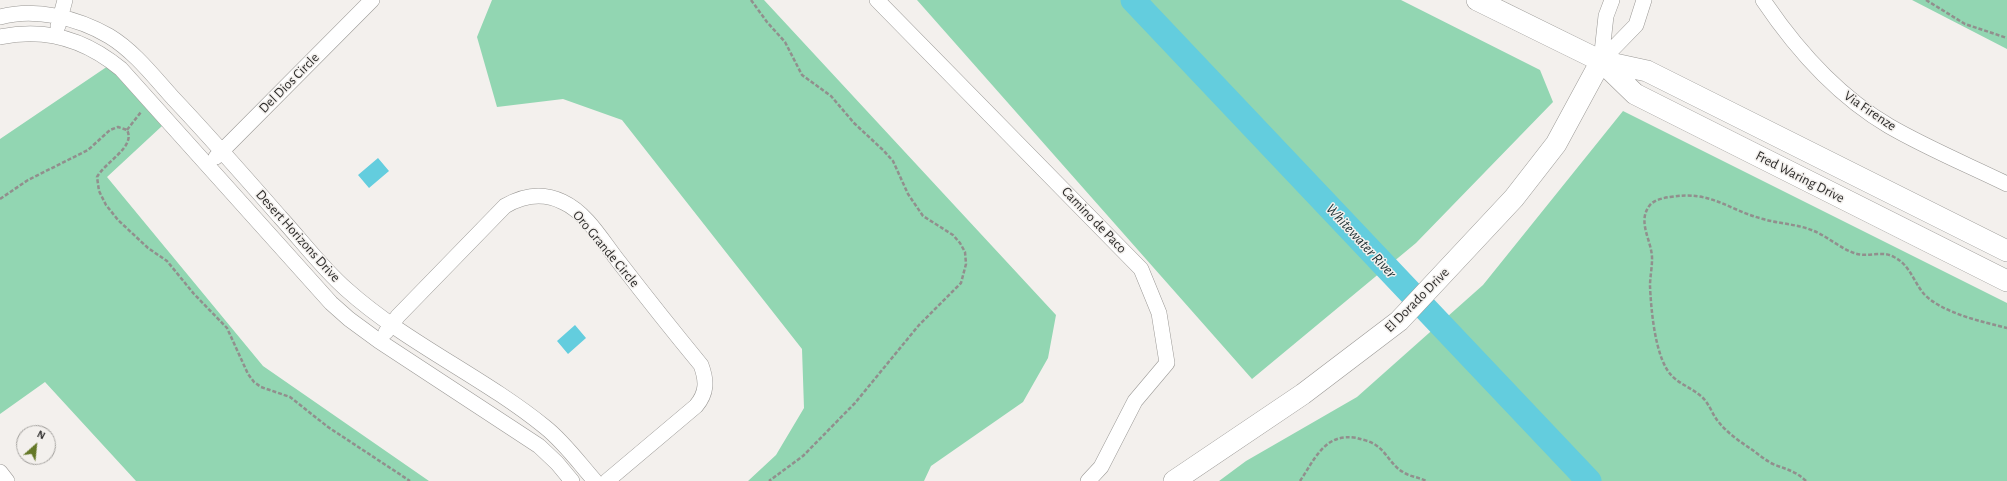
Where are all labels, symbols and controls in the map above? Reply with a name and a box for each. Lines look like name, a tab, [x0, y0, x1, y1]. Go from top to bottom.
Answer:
street label: Del Dios Circle	[255, 49, 323, 117]
street label: Via Firenze	[1841, 87, 1899, 135]
street label: Fred Waring Drive	[1753, 147, 1847, 207]
street label: Camino de Paco	[1058, 183, 1130, 257]
street label: Desert Horizons Drive	[252, 186, 344, 286]
water label: Whitewater River	[1322, 200, 1400, 282]
street label: Oro Grande Circle	[569, 207, 643, 291]
street label: El Dorado Drive	[1381, 264, 1453, 336]
north arrow	[16, 425, 56, 465]
text: N	[35, 428, 47, 441]

